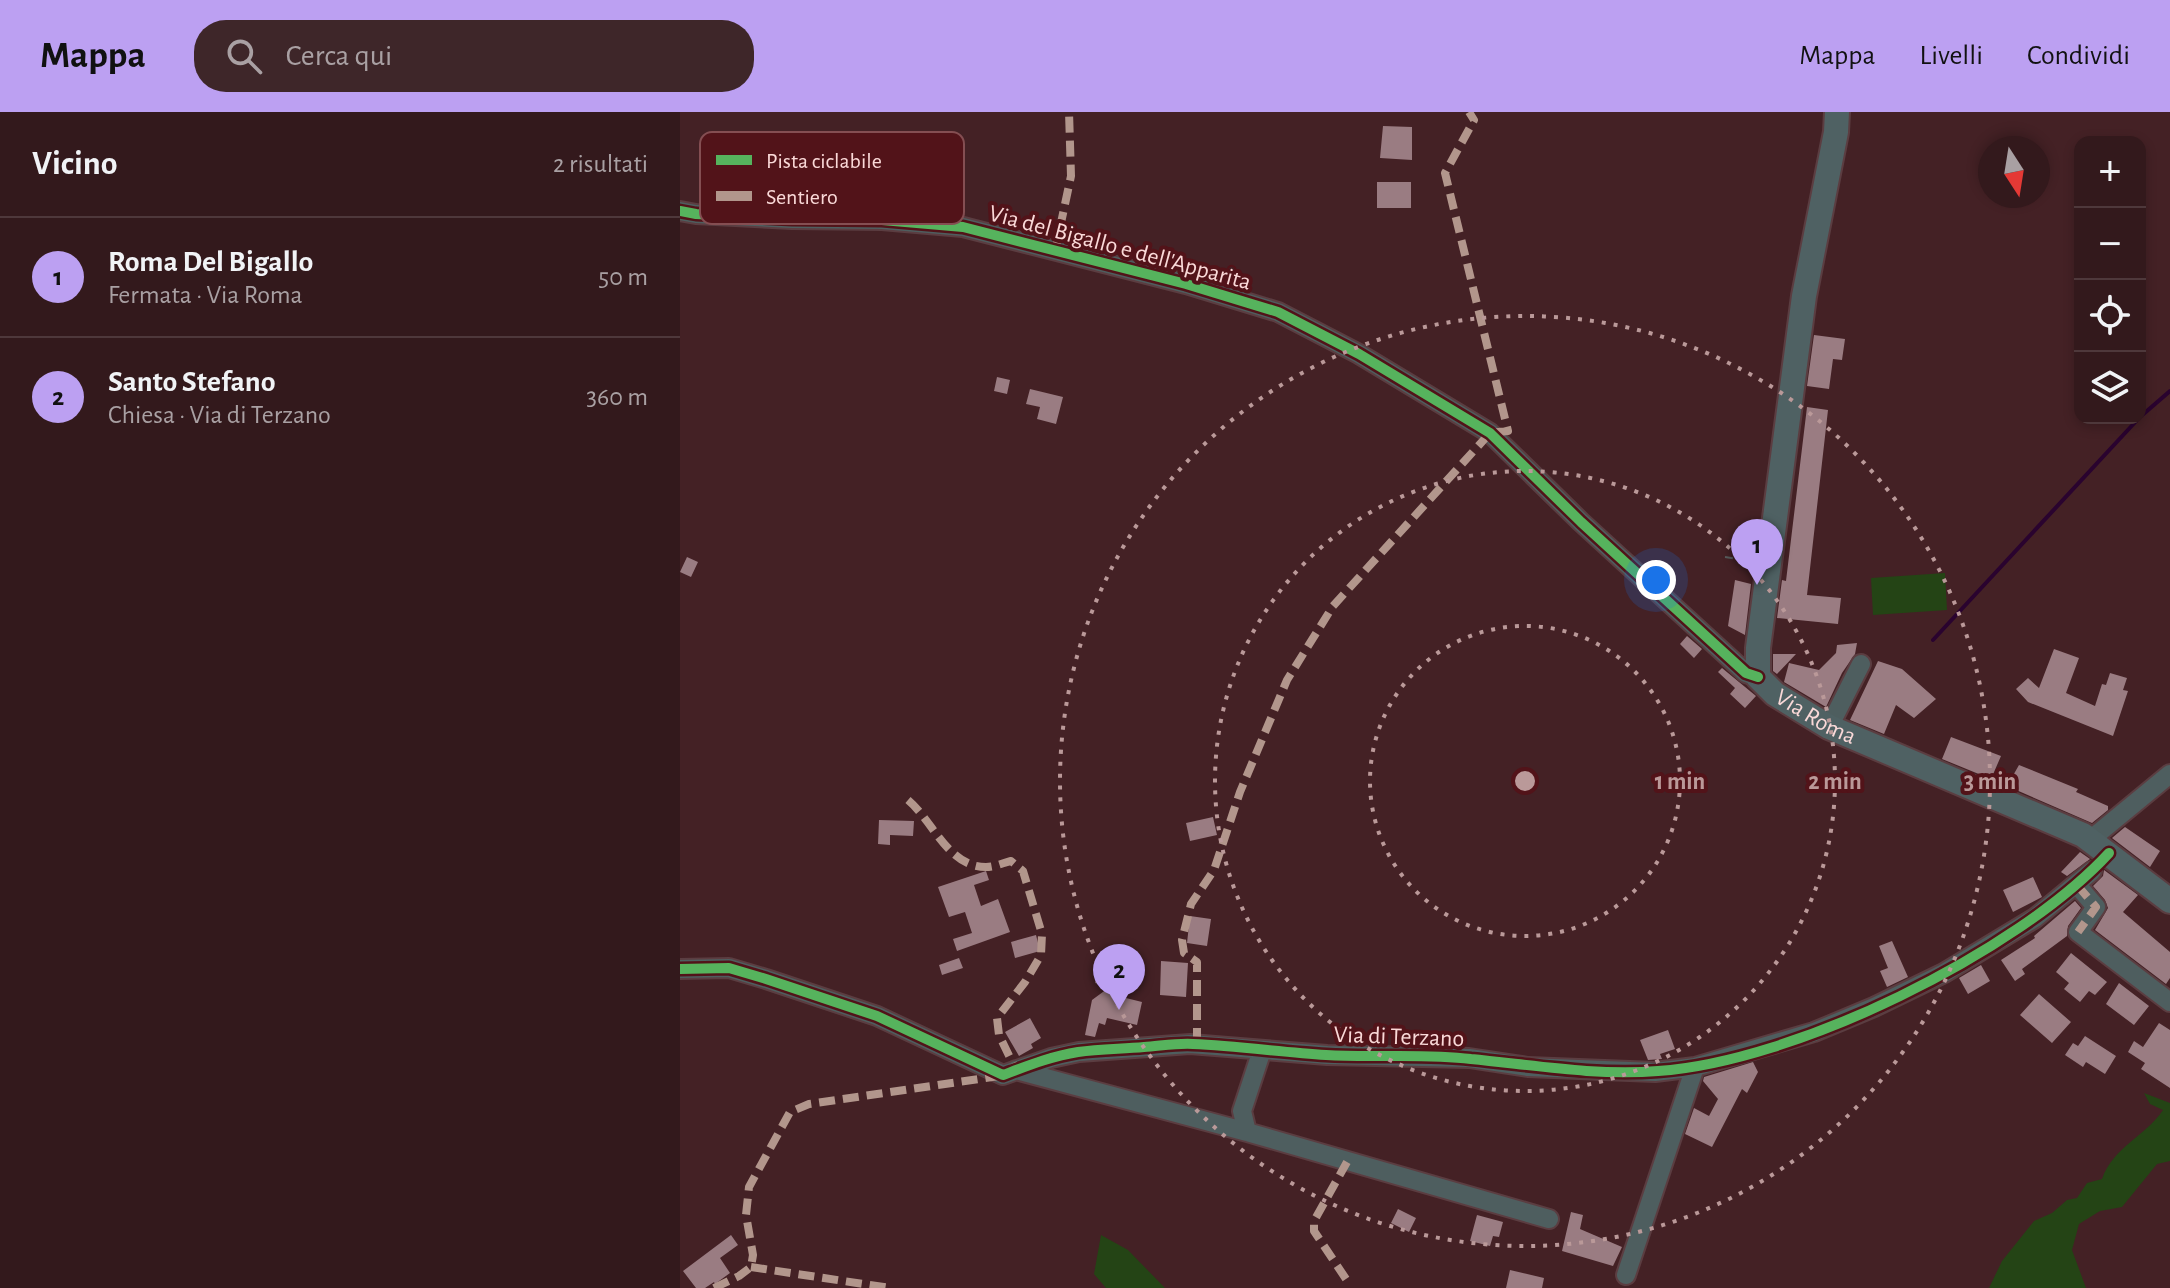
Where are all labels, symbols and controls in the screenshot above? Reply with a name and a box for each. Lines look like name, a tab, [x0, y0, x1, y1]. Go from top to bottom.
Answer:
search box	[194, 20, 754, 92]
icon: search	[222, 34, 266, 78]
text: Mappa	[40, 37, 146, 75]
text: Cerca qui	[286, 41, 392, 71]
text: Mappa	[1799, 42, 1876, 70]
text: Livelli	[1920, 42, 1983, 70]
text: Condividi	[2027, 42, 2130, 70]
legend	[700, 132, 964, 224]
north arrow	[1978, 136, 2050, 208]
map controls	[2074, 136, 2146, 424]
button: +	[2074, 136, 2146, 208]
text: Vicino	[32, 147, 118, 181]
text: Pista ciclabile	[766, 150, 882, 172]
text: 2 risultati	[553, 151, 648, 177]
text: Sentiero	[766, 186, 838, 208]
street label: Via del Bigallo e dell'Apparita	[986, 201, 1254, 295]
button: −	[2074, 208, 2146, 280]
text: Roma Del Bigallo	[108, 247, 313, 277]
text: 1	[53, 264, 63, 290]
text: 50 m	[598, 264, 648, 290]
button: locate	[2074, 280, 2146, 352]
text: Fermata · Via Roma	[108, 282, 302, 308]
button: layers	[2074, 352, 2146, 424]
text: Santo Stefano	[108, 367, 276, 397]
text: 2	[52, 384, 64, 410]
text: 360 m	[586, 384, 648, 410]
text: Chiesa · Via di Terzano	[108, 402, 331, 428]
pin: 1	[1731, 519, 1783, 585]
your location	[1636, 560, 1676, 600]
street label: Via Roma	[1771, 685, 1859, 749]
centre of rings	[1511, 767, 1539, 795]
text: 1 min	[1655, 770, 1705, 794]
text: 2 min	[1808, 770, 1862, 794]
text: 3 min	[1964, 770, 2016, 794]
pin: 2	[1093, 944, 1145, 1010]
street label: Via di Terzano	[1333, 1023, 1465, 1051]

